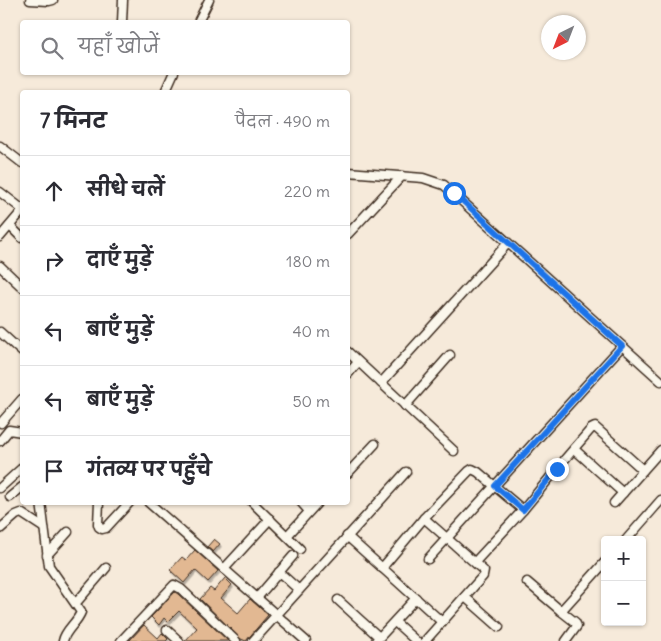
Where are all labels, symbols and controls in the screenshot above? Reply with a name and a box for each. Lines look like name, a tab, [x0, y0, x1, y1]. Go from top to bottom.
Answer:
north arrow	[541, 15, 586, 60]
search box	[20, 20, 350, 75]
icon: search	[38, 34, 66, 62]
text: यहाँ खोजें	[78, 34, 159, 58]
text: 7 मिनट	[40, 107, 106, 134]
text: पैदल · 490 m	[235, 111, 330, 131]
icon: ahead	[40, 177, 68, 205]
text: सीधे चलें	[87, 177, 164, 201]
text: 220 m	[284, 181, 330, 201]
route start	[443, 182, 466, 205]
icon: right	[40, 247, 68, 275]
text: दाएँ मुड़ें	[87, 247, 153, 271]
text: 180 m	[286, 251, 330, 271]
icon: left	[40, 317, 68, 345]
text: बाएँ मुड़ें	[87, 317, 153, 341]
text: 40 m	[292, 321, 330, 341]
icon: left	[40, 387, 68, 415]
text: बाएँ मुड़ें	[87, 387, 153, 411]
text: 50 m	[292, 391, 330, 411]
icon: arrive	[40, 457, 68, 485]
text: गंतव्य पर पहुँचे	[87, 457, 212, 481]
route end	[546, 458, 569, 481]
map controls	[601, 536, 646, 626]
button: +	[601, 536, 646, 581]
button: −	[601, 581, 646, 626]

